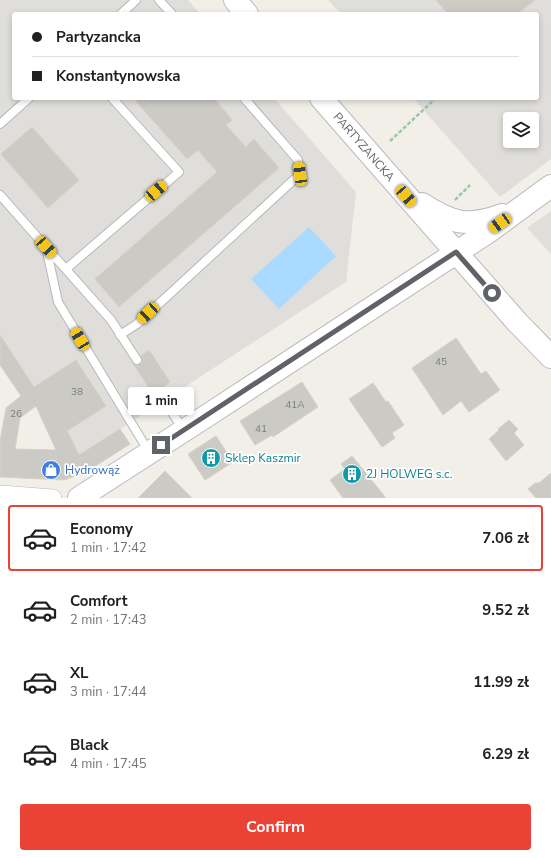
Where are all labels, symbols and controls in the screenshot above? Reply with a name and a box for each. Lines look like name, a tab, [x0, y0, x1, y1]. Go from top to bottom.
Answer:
text: Partyzancka	[56, 27, 141, 47]
text: Konstantynowska	[56, 66, 180, 86]
street label: PARTYZANCKA	[330, 109, 399, 185]
map controls	[503, 112, 539, 148]
button: layers	[503, 112, 539, 148]
car	[292, 161, 308, 187]
car	[143, 179, 169, 203]
car	[394, 183, 418, 209]
car	[487, 211, 513, 235]
car	[34, 234, 58, 260]
route start	[483, 284, 501, 302]
car	[135, 300, 161, 326]
car	[69, 326, 91, 352]
house number: 45	[435, 355, 447, 369]
house number: 38	[71, 385, 83, 399]
callout: 1 min	[128, 387, 194, 415]
text: 1 min	[144, 392, 178, 410]
house number: 41A	[285, 398, 305, 412]
house number: 26	[10, 407, 22, 421]
house number: 41	[255, 422, 267, 436]
route end	[152, 436, 170, 454]
building icon: Sklep Kaszmir	[200, 447, 222, 469]
place label: Sklep Kaszmir	[225, 450, 302, 466]
shop icon: Hydrowąż	[40, 459, 62, 481]
place label: Hydrowąż	[65, 462, 120, 478]
building icon: 2J HOLWEG s.c.	[341, 463, 363, 485]
place label: 2J HOLWEG s.c.	[366, 466, 452, 482]
text: Economy	[70, 519, 133, 539]
icon: car	[22, 520, 58, 556]
text: 7.06 zł	[482, 528, 529, 548]
text: 1 min · 17:42	[70, 539, 146, 557]
text: Comfort	[70, 591, 127, 611]
icon: car	[22, 592, 58, 628]
text: 9.52 zł	[482, 600, 529, 620]
text: 2 min · 17:43	[70, 611, 146, 629]
text: XL	[70, 663, 89, 683]
icon: car	[22, 664, 58, 700]
text: 11.99 zł	[473, 672, 529, 692]
text: 3 min · 17:44	[70, 683, 146, 701]
text: Black	[70, 735, 108, 755]
icon: car	[22, 736, 58, 772]
text: 6.29 zł	[482, 744, 529, 764]
text: 4 min · 17:45	[70, 755, 146, 773]
button: Confirm	[20, 804, 531, 850]

